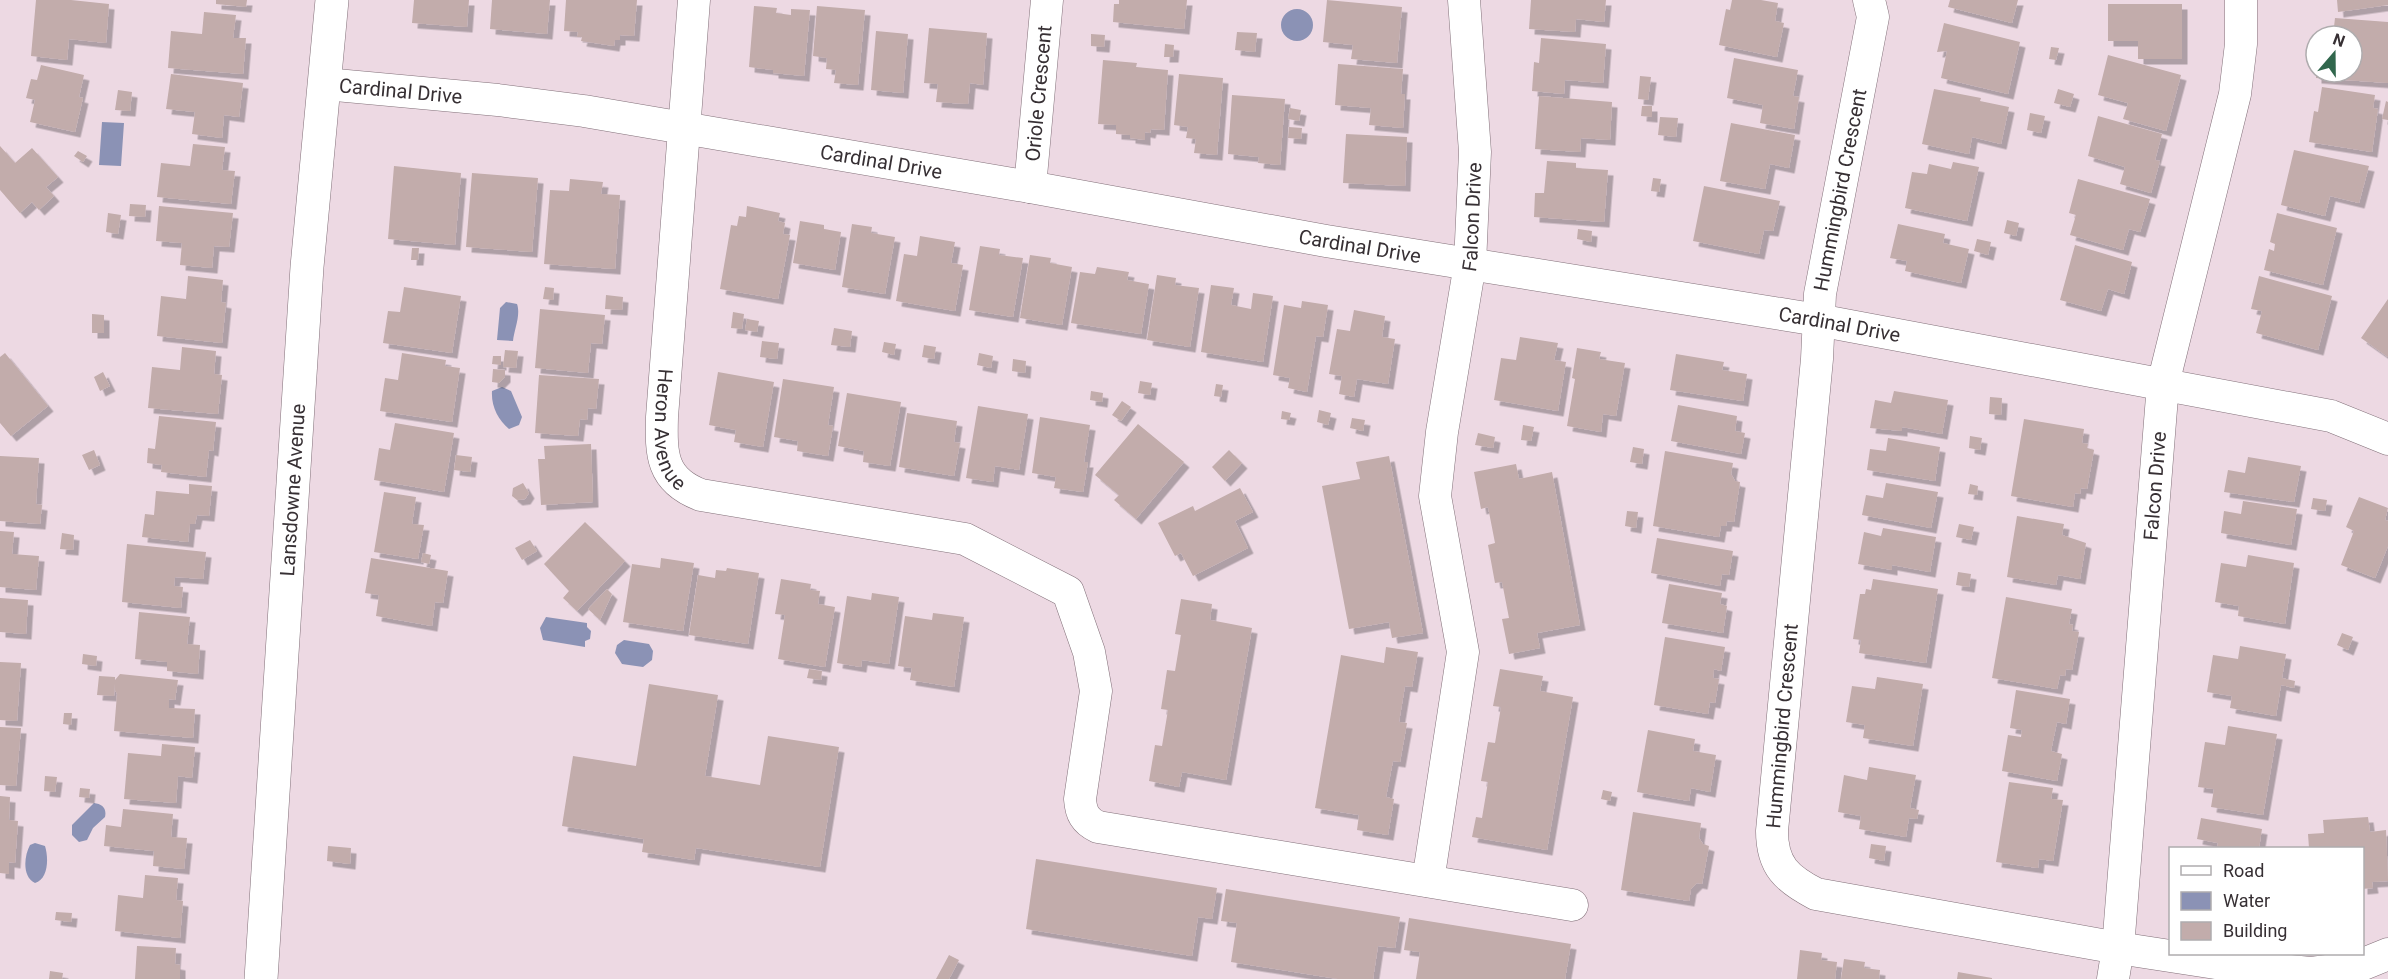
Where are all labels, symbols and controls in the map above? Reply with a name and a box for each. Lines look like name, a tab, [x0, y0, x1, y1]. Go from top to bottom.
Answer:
street label: Oriole Crescent	[1020, 24, 1057, 162]
north arrow	[2304, 24, 2364, 84]
text: N	[2330, 30, 2348, 51]
street label: Cardinal Drive	[338, 73, 463, 109]
street label: Hummingbird Crescent	[1809, 87, 1871, 293]
street label: Cardinal Drive	[818, 139, 944, 184]
street label: Falcon Drive	[1457, 162, 1487, 273]
street label: Cardinal Drive	[1297, 224, 1423, 268]
street label: Cardinal Drive	[1777, 302, 1902, 347]
street label: Heron Avenue	[650, 368, 691, 495]
street label: Lansdowne Avenue	[275, 403, 310, 577]
street label: Falcon Drive	[2139, 430, 2171, 541]
street label: Hummingbird Crescent	[1761, 623, 1803, 829]
legend	[2169, 847, 2364, 955]
text: Road	[2223, 860, 2264, 881]
text: Water	[2223, 890, 2270, 911]
text: Building	[2223, 920, 2287, 941]

